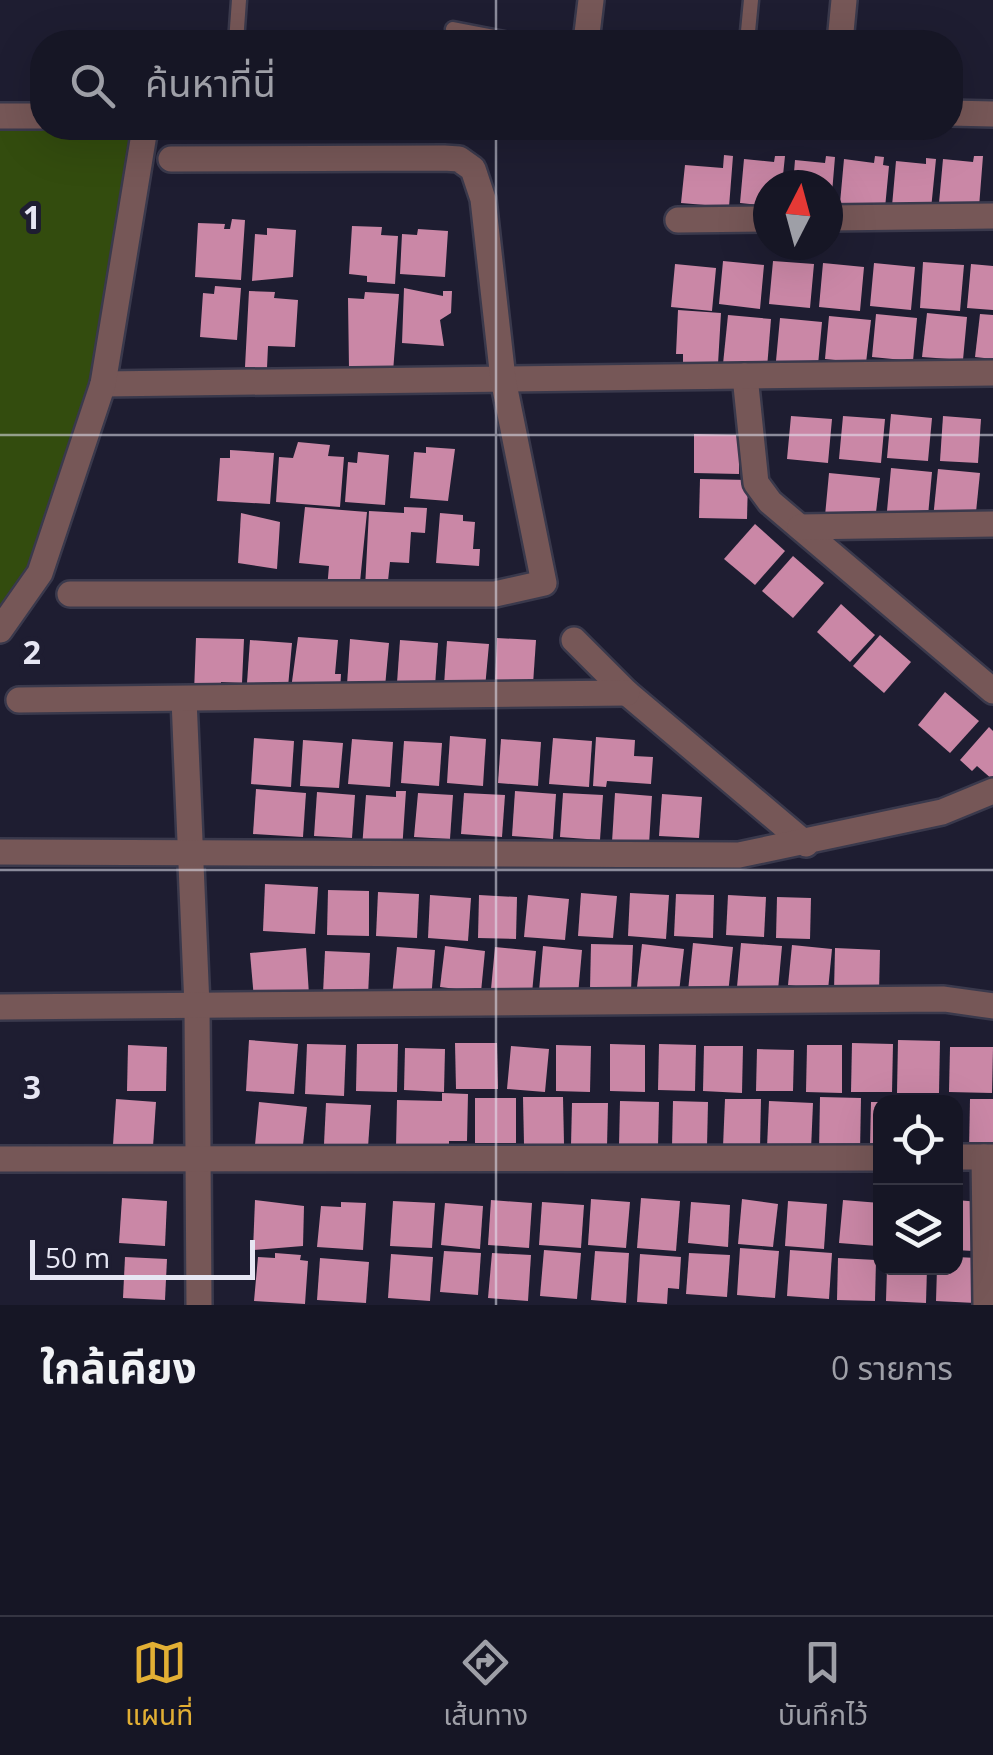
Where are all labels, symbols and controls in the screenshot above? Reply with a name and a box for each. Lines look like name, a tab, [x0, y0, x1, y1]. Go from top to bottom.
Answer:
search box	[30, 30, 963, 140]
text: ค้นหาที่นี่	[145, 56, 276, 108]
icon: search	[65, 58, 120, 113]
north arrow	[753, 170, 843, 260]
text: 1	[23, 195, 41, 238]
text: 2	[23, 630, 41, 673]
text: 3	[23, 1065, 41, 1108]
map controls	[873, 1095, 963, 1275]
button: locate	[873, 1095, 963, 1185]
button: layers	[873, 1185, 963, 1275]
scale bar	[30, 1235, 255, 1280]
text: 50 m	[45, 1238, 110, 1276]
text: ใกล้เคียง	[40, 1338, 197, 1395]
text: 0 รายการ	[831, 1346, 953, 1389]
tab: แผนที่	[125, 1635, 193, 1738]
tab: เส้นทาง	[443, 1635, 528, 1738]
tab: บันทึกไว้	[778, 1635, 868, 1738]

